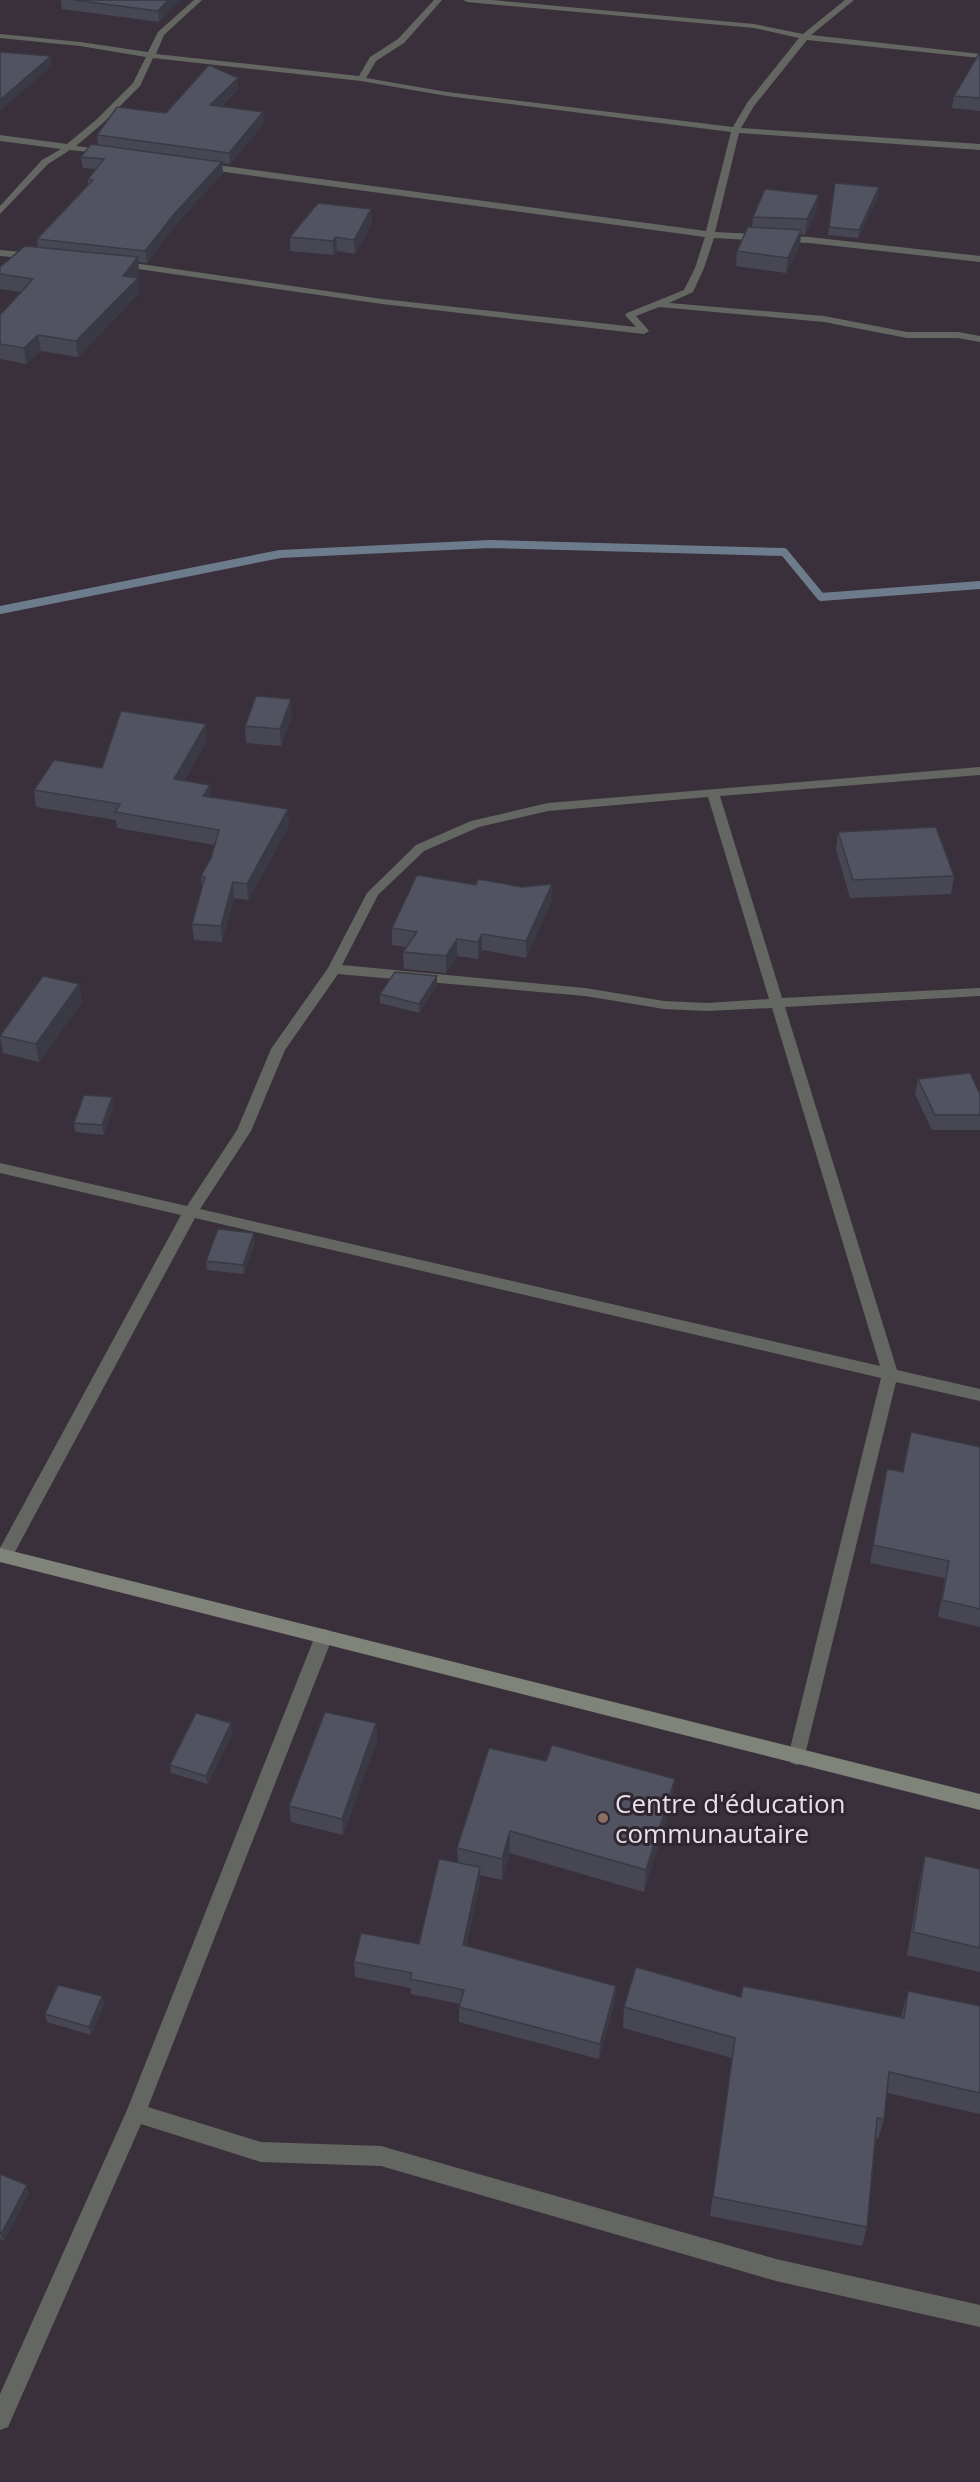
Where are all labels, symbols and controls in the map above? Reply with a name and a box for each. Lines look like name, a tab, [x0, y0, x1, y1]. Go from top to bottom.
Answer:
place label: Centre d'éducation communautaire	[615, 1785, 846, 1851]
marker: Centre d'éducation communautaire	[596, 1811, 610, 1825]

